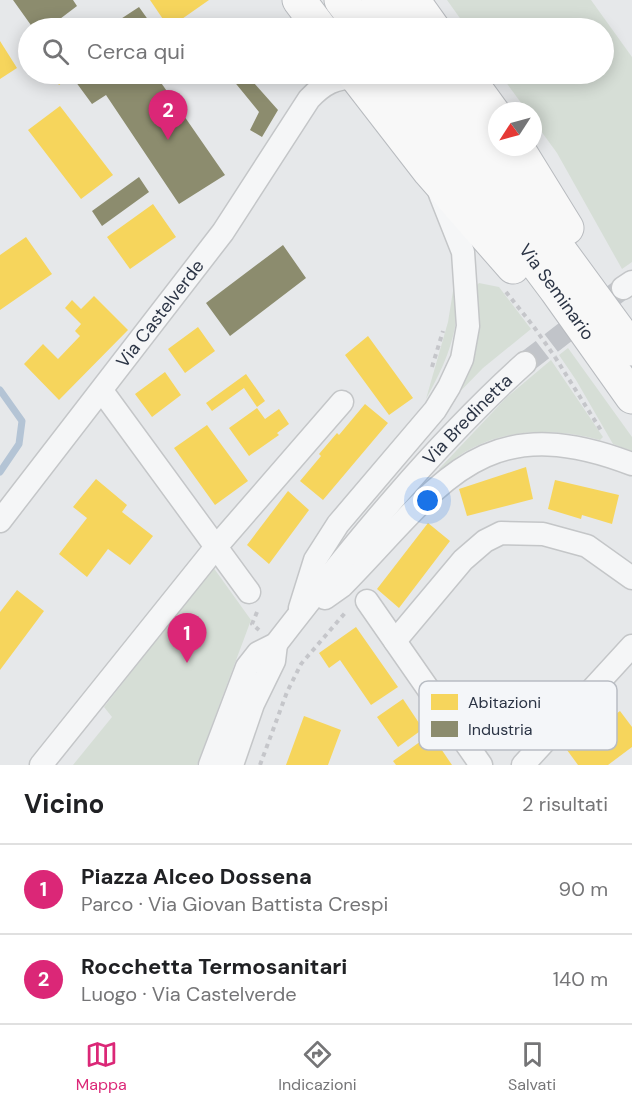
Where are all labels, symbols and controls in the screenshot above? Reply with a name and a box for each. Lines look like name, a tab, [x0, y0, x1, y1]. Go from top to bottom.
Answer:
search box	[18, 18, 614, 84]
icon: search	[39, 35, 72, 68]
text: Cerca qui	[87, 37, 185, 66]
pin: 2	[148, 90, 188, 140]
north arrow	[488, 102, 542, 156]
street label: Via Seminario	[513, 239, 600, 345]
street label: Via Castelverde	[111, 255, 209, 373]
street label: Via Bredinetta	[418, 369, 517, 470]
your location	[413, 486, 442, 515]
pin: 1	[168, 614, 207, 663]
legend	[419, 681, 617, 750]
text: Abitazioni	[468, 692, 541, 713]
text: Industria	[468, 719, 533, 740]
text: Vicino	[24, 787, 104, 821]
text: 2 risultati	[522, 791, 608, 817]
text: Piazza Alceo Dossena	[81, 862, 312, 891]
text: 1	[40, 876, 47, 902]
text: 90 m	[559, 876, 608, 902]
text: Parco · Via Giovan Battista Crespi	[81, 891, 388, 917]
text: Rocchetta Termosanitari	[81, 952, 347, 981]
text: 2	[38, 966, 49, 992]
text: 140 m	[553, 966, 608, 992]
text: Luogo · Via Castelverde	[81, 981, 297, 1007]
tab: Mappa	[76, 1038, 127, 1095]
tab: Indicazioni	[278, 1038, 357, 1095]
tab: Salvati	[508, 1038, 556, 1095]

